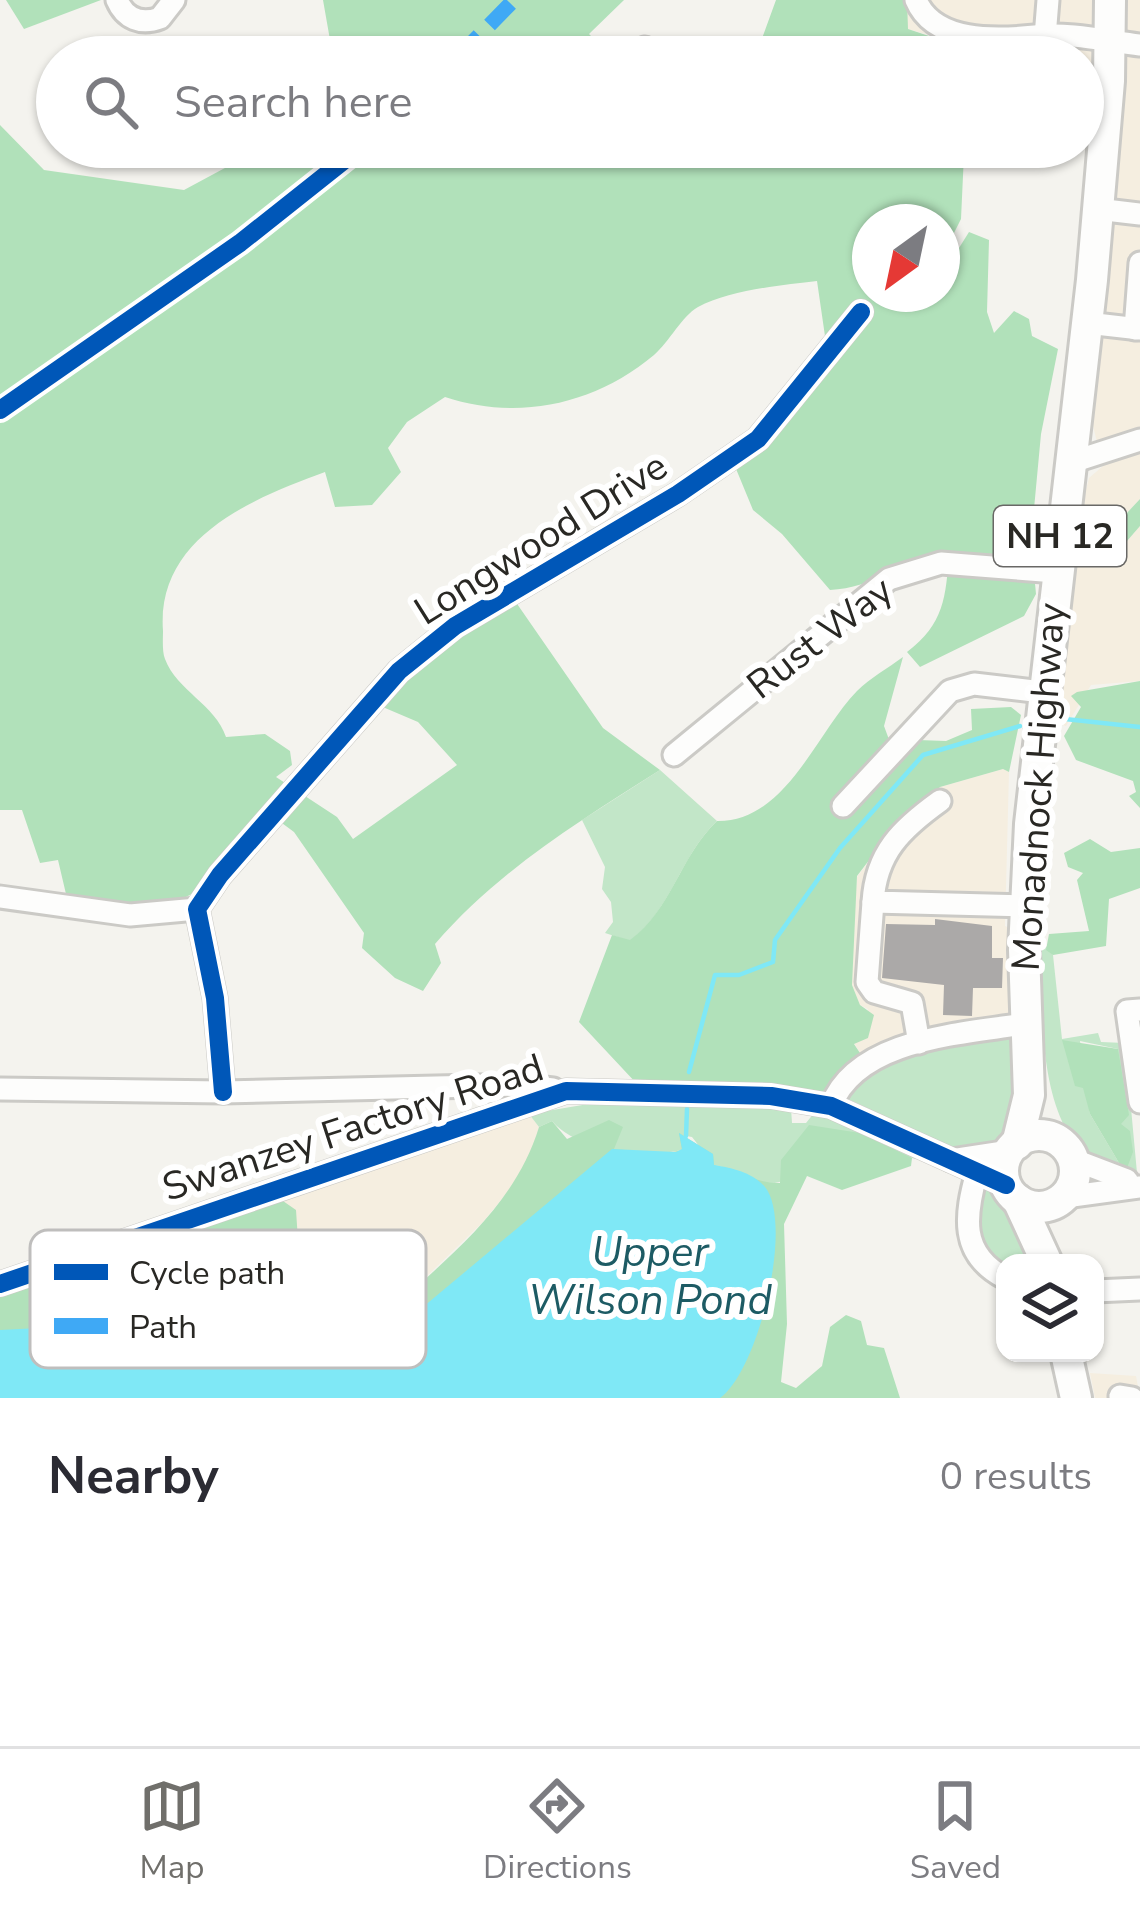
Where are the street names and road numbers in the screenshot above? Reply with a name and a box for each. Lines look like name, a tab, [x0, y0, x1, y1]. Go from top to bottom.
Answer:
street label: Longwood Drive	[404, 440, 678, 638]
road number: NH 12	[994, 506, 1126, 566]
street label: Rust Way	[736, 564, 904, 712]
street label: Monadnock Highway	[1000, 601, 1078, 973]
street label: Swanzey Factory Road	[156, 1041, 550, 1215]

